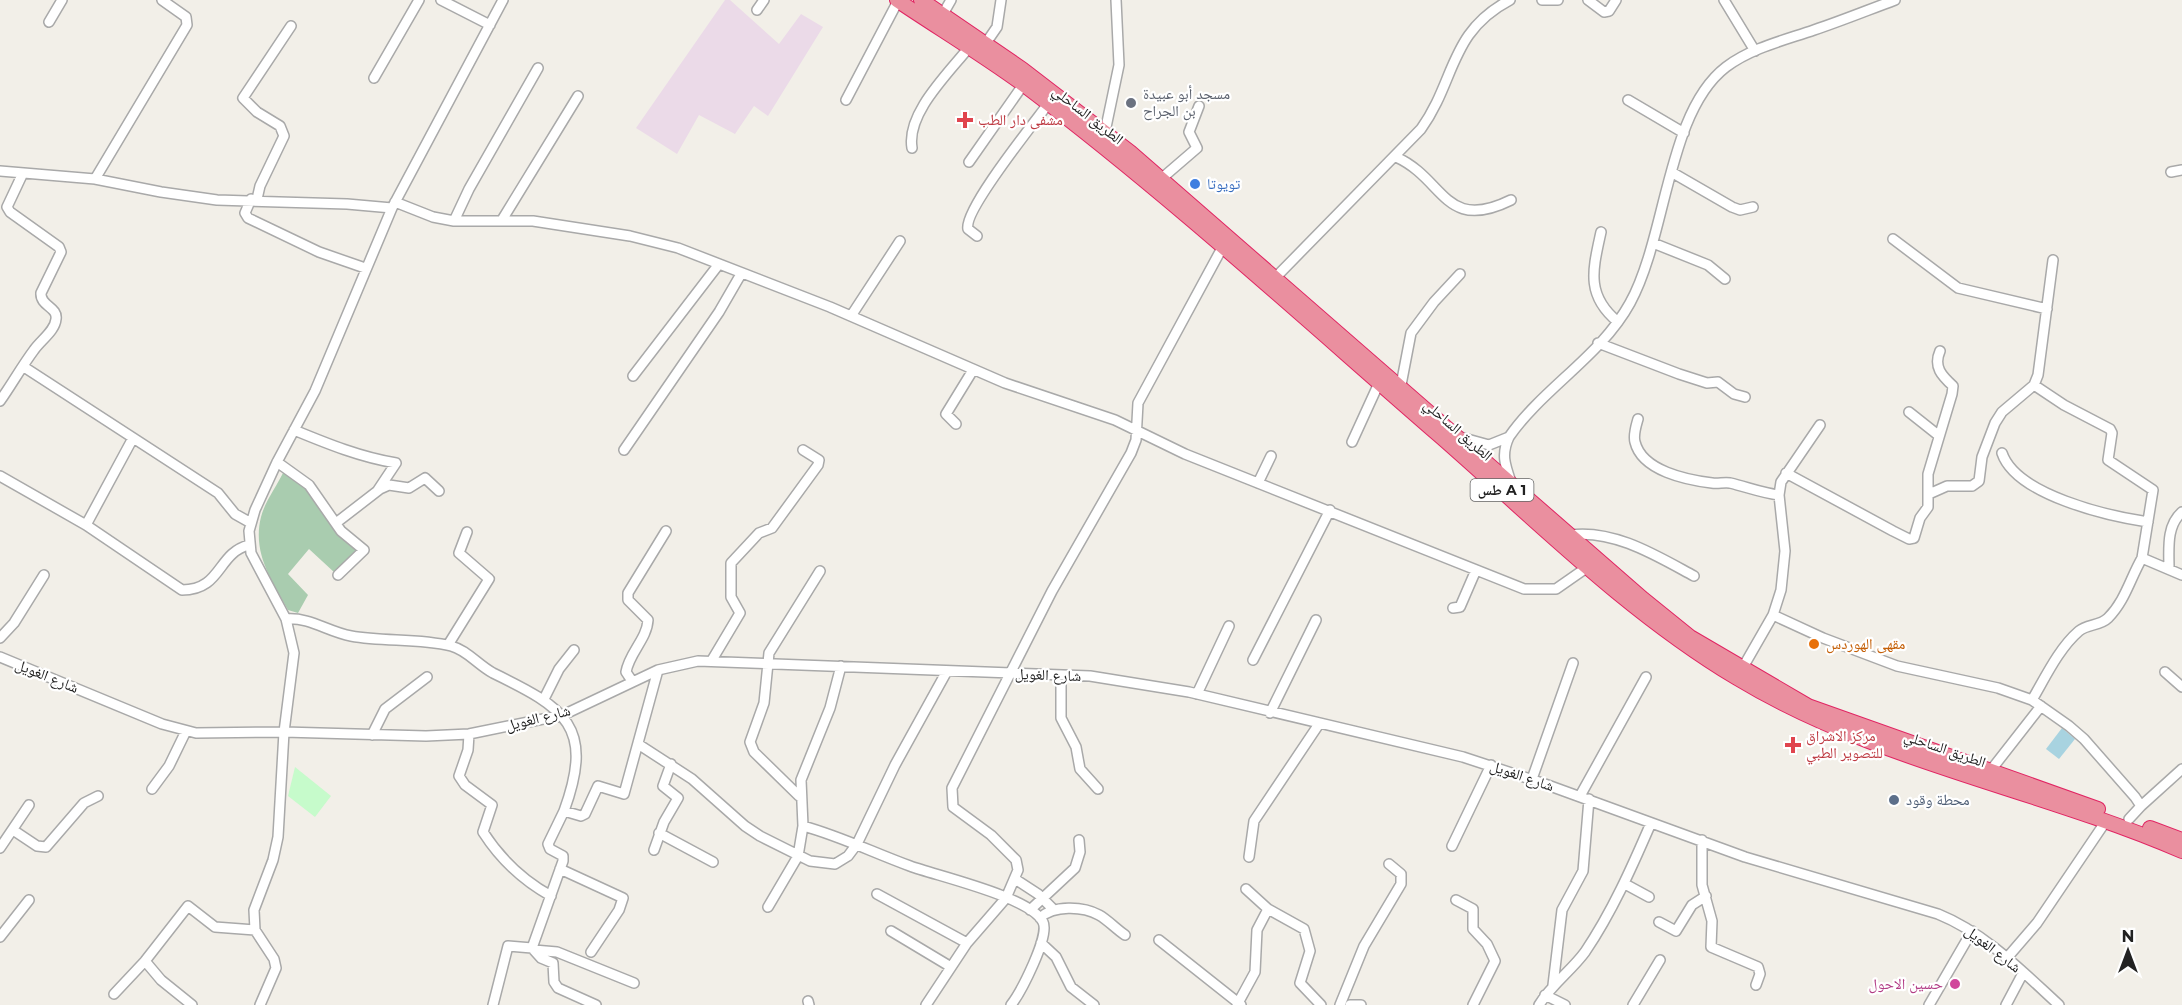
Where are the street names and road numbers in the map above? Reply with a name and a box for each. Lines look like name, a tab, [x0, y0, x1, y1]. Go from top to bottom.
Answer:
street label: الطريق الساحلي	[1047, 81, 1128, 150]
street label: الطريق الساحلي	[1418, 395, 1497, 467]
road number: طس A 1	[1470, 479, 1534, 501]
street label: شارع الغويل	[12, 654, 82, 698]
street label: شارع الغويل	[1014, 664, 1082, 686]
street label: شارع الغويل	[503, 700, 573, 736]
street label: الطريق الساحلي	[1901, 726, 1988, 774]
street label: شارع الغويل	[1487, 756, 1557, 796]
street label: شارع الغويل	[1961, 921, 2025, 977]

